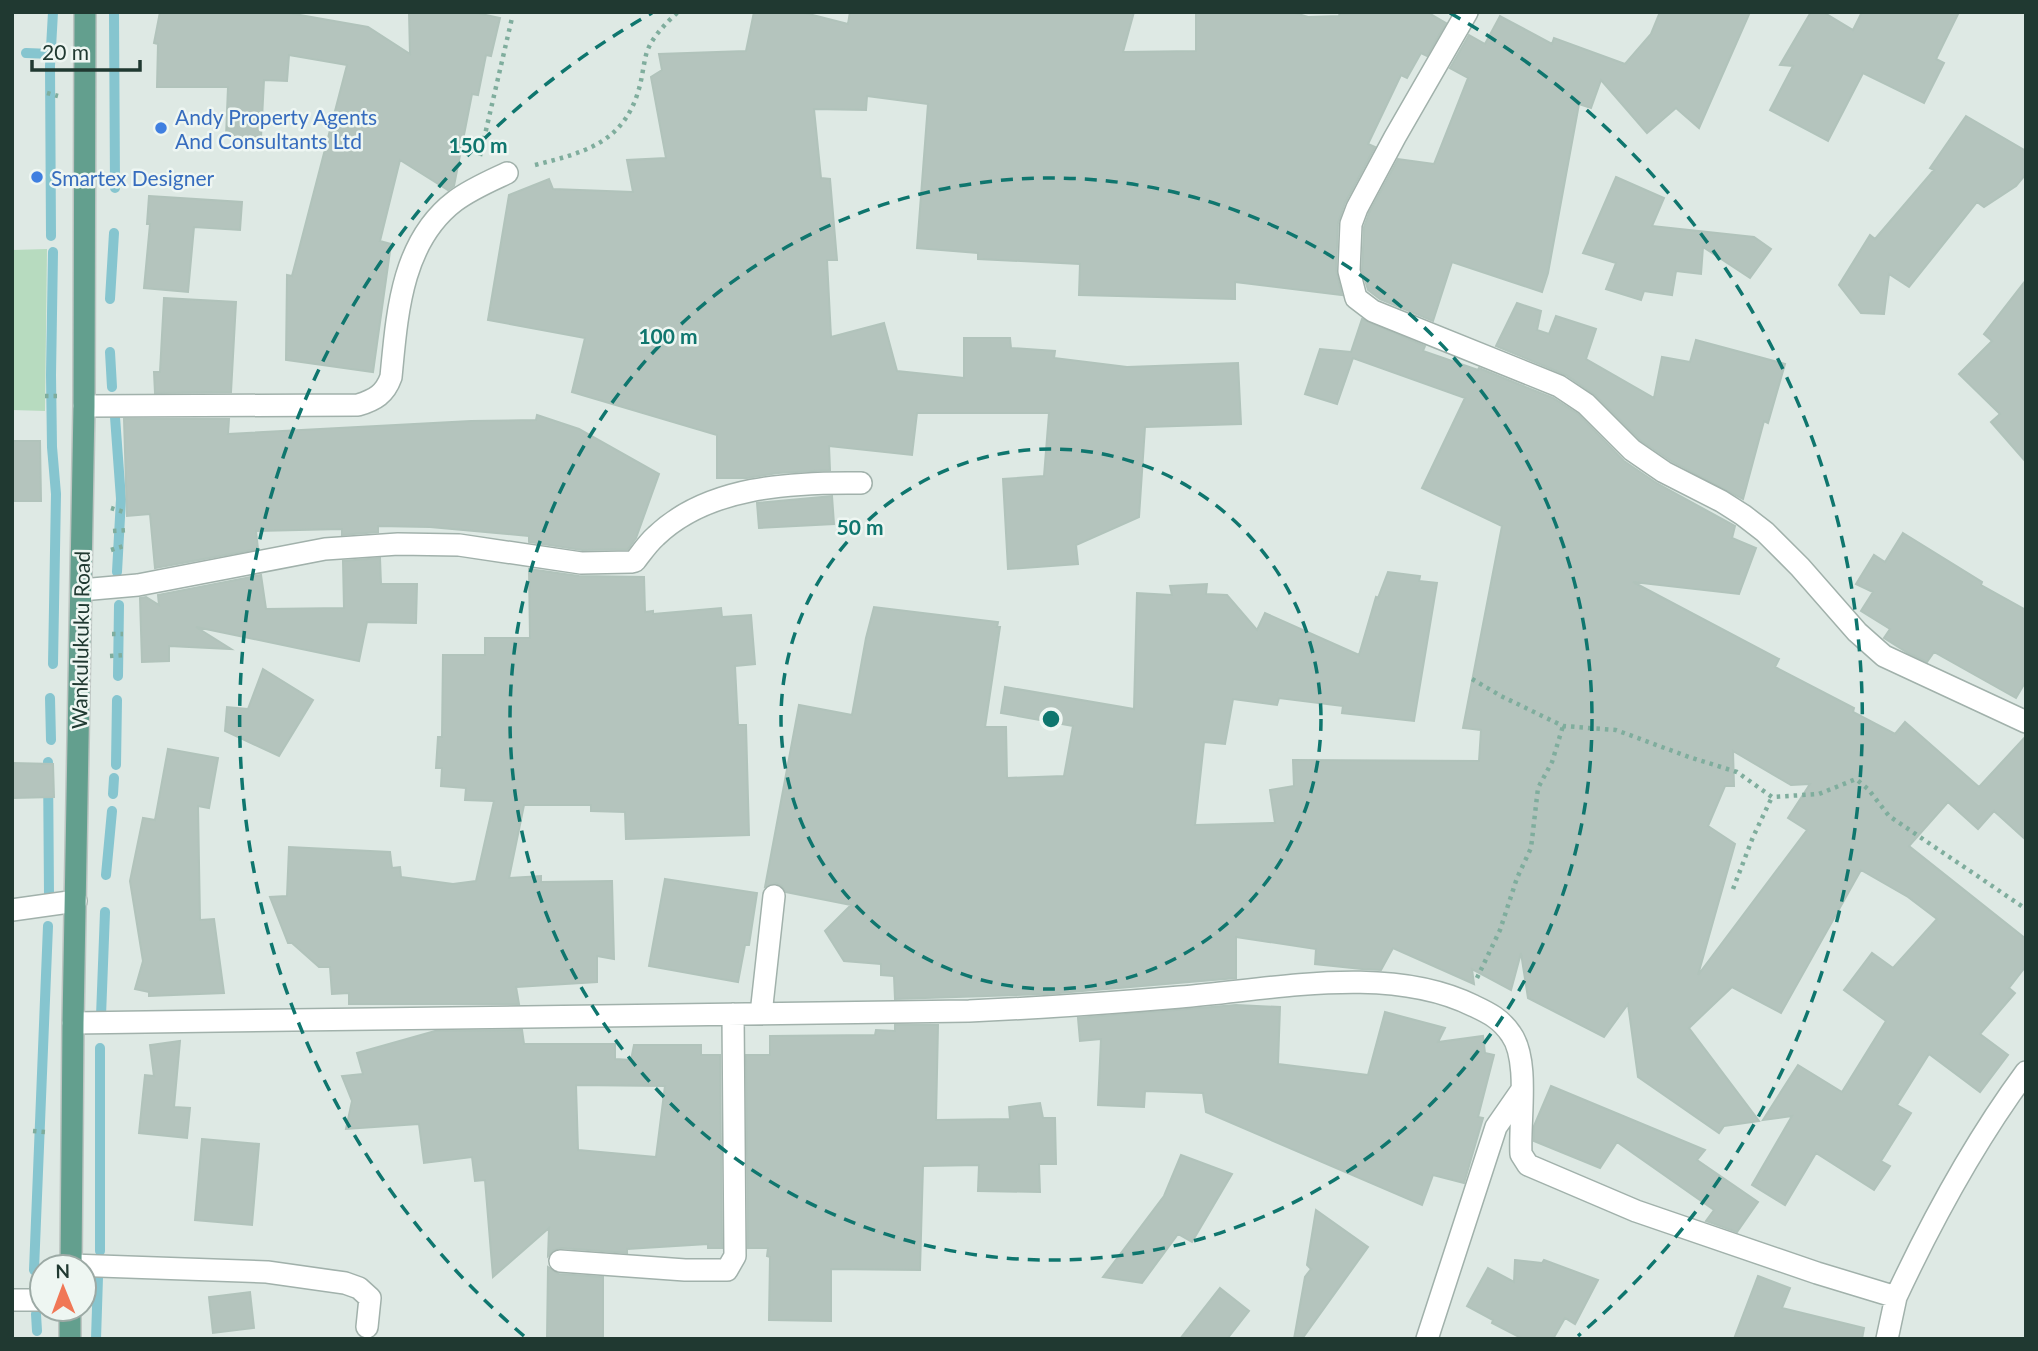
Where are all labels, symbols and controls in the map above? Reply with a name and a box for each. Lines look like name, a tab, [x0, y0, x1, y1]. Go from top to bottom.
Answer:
scale bar	[32, 28, 140, 72]
text: 20 m	[42, 39, 89, 64]
place label: Andy Property Agents And Consultants Ltd	[175, 104, 377, 153]
marker: Andy Property Agents And Consultants Ltd	[153, 120, 169, 136]
text: 150 m	[448, 132, 508, 157]
place label: Smartex Designer	[51, 165, 215, 190]
marker: Smartex Designer	[29, 169, 45, 185]
text: 100 m	[638, 323, 698, 348]
text: 50 m	[836, 514, 884, 539]
street label: Wankulukuku Road	[66, 551, 94, 729]
centre of rings	[1039, 707, 1063, 731]
north arrow	[28, 1253, 98, 1323]
text: N	[55, 1259, 70, 1282]

